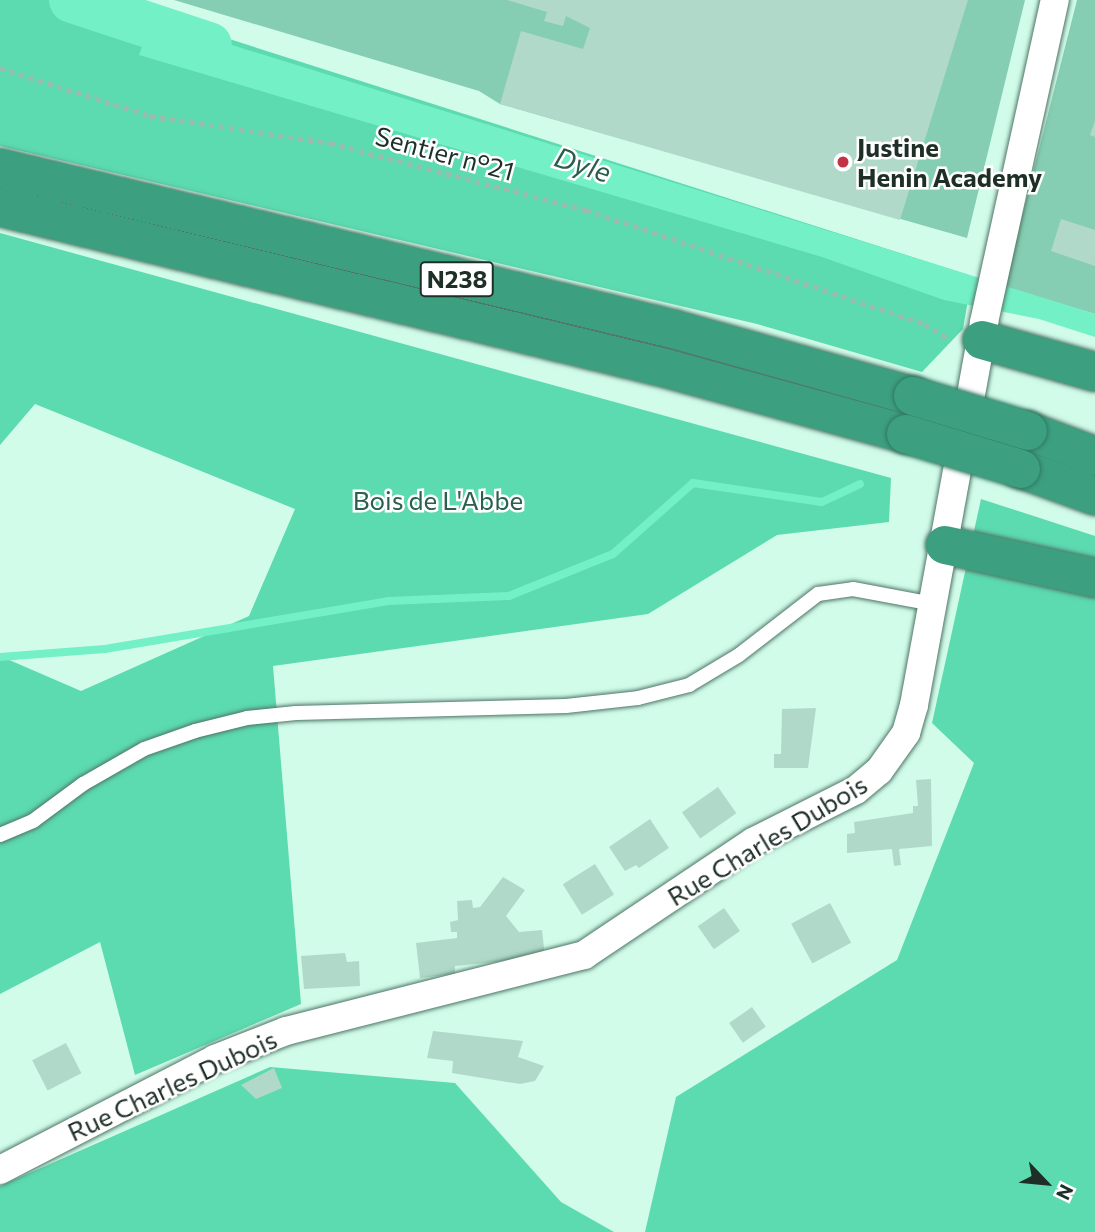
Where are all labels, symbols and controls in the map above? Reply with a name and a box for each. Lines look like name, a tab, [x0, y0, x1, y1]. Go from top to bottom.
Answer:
street label: Sentier n°21	[372, 119, 518, 187]
place label: Justine Henin Academy	[857, 131, 1042, 192]
water label: Dyle	[551, 139, 615, 189]
marker: Justine Henin Academy	[835, 154, 851, 170]
road number: N238	[419, 258, 496, 300]
park label: Bois de L'Abbe	[353, 484, 523, 516]
street label: Rue Charles Dubois	[662, 768, 872, 912]
street label: Rue Charles Dubois	[62, 1023, 282, 1147]
north arrow	[1011, 1148, 1081, 1218]
text: N	[1052, 1181, 1079, 1204]

